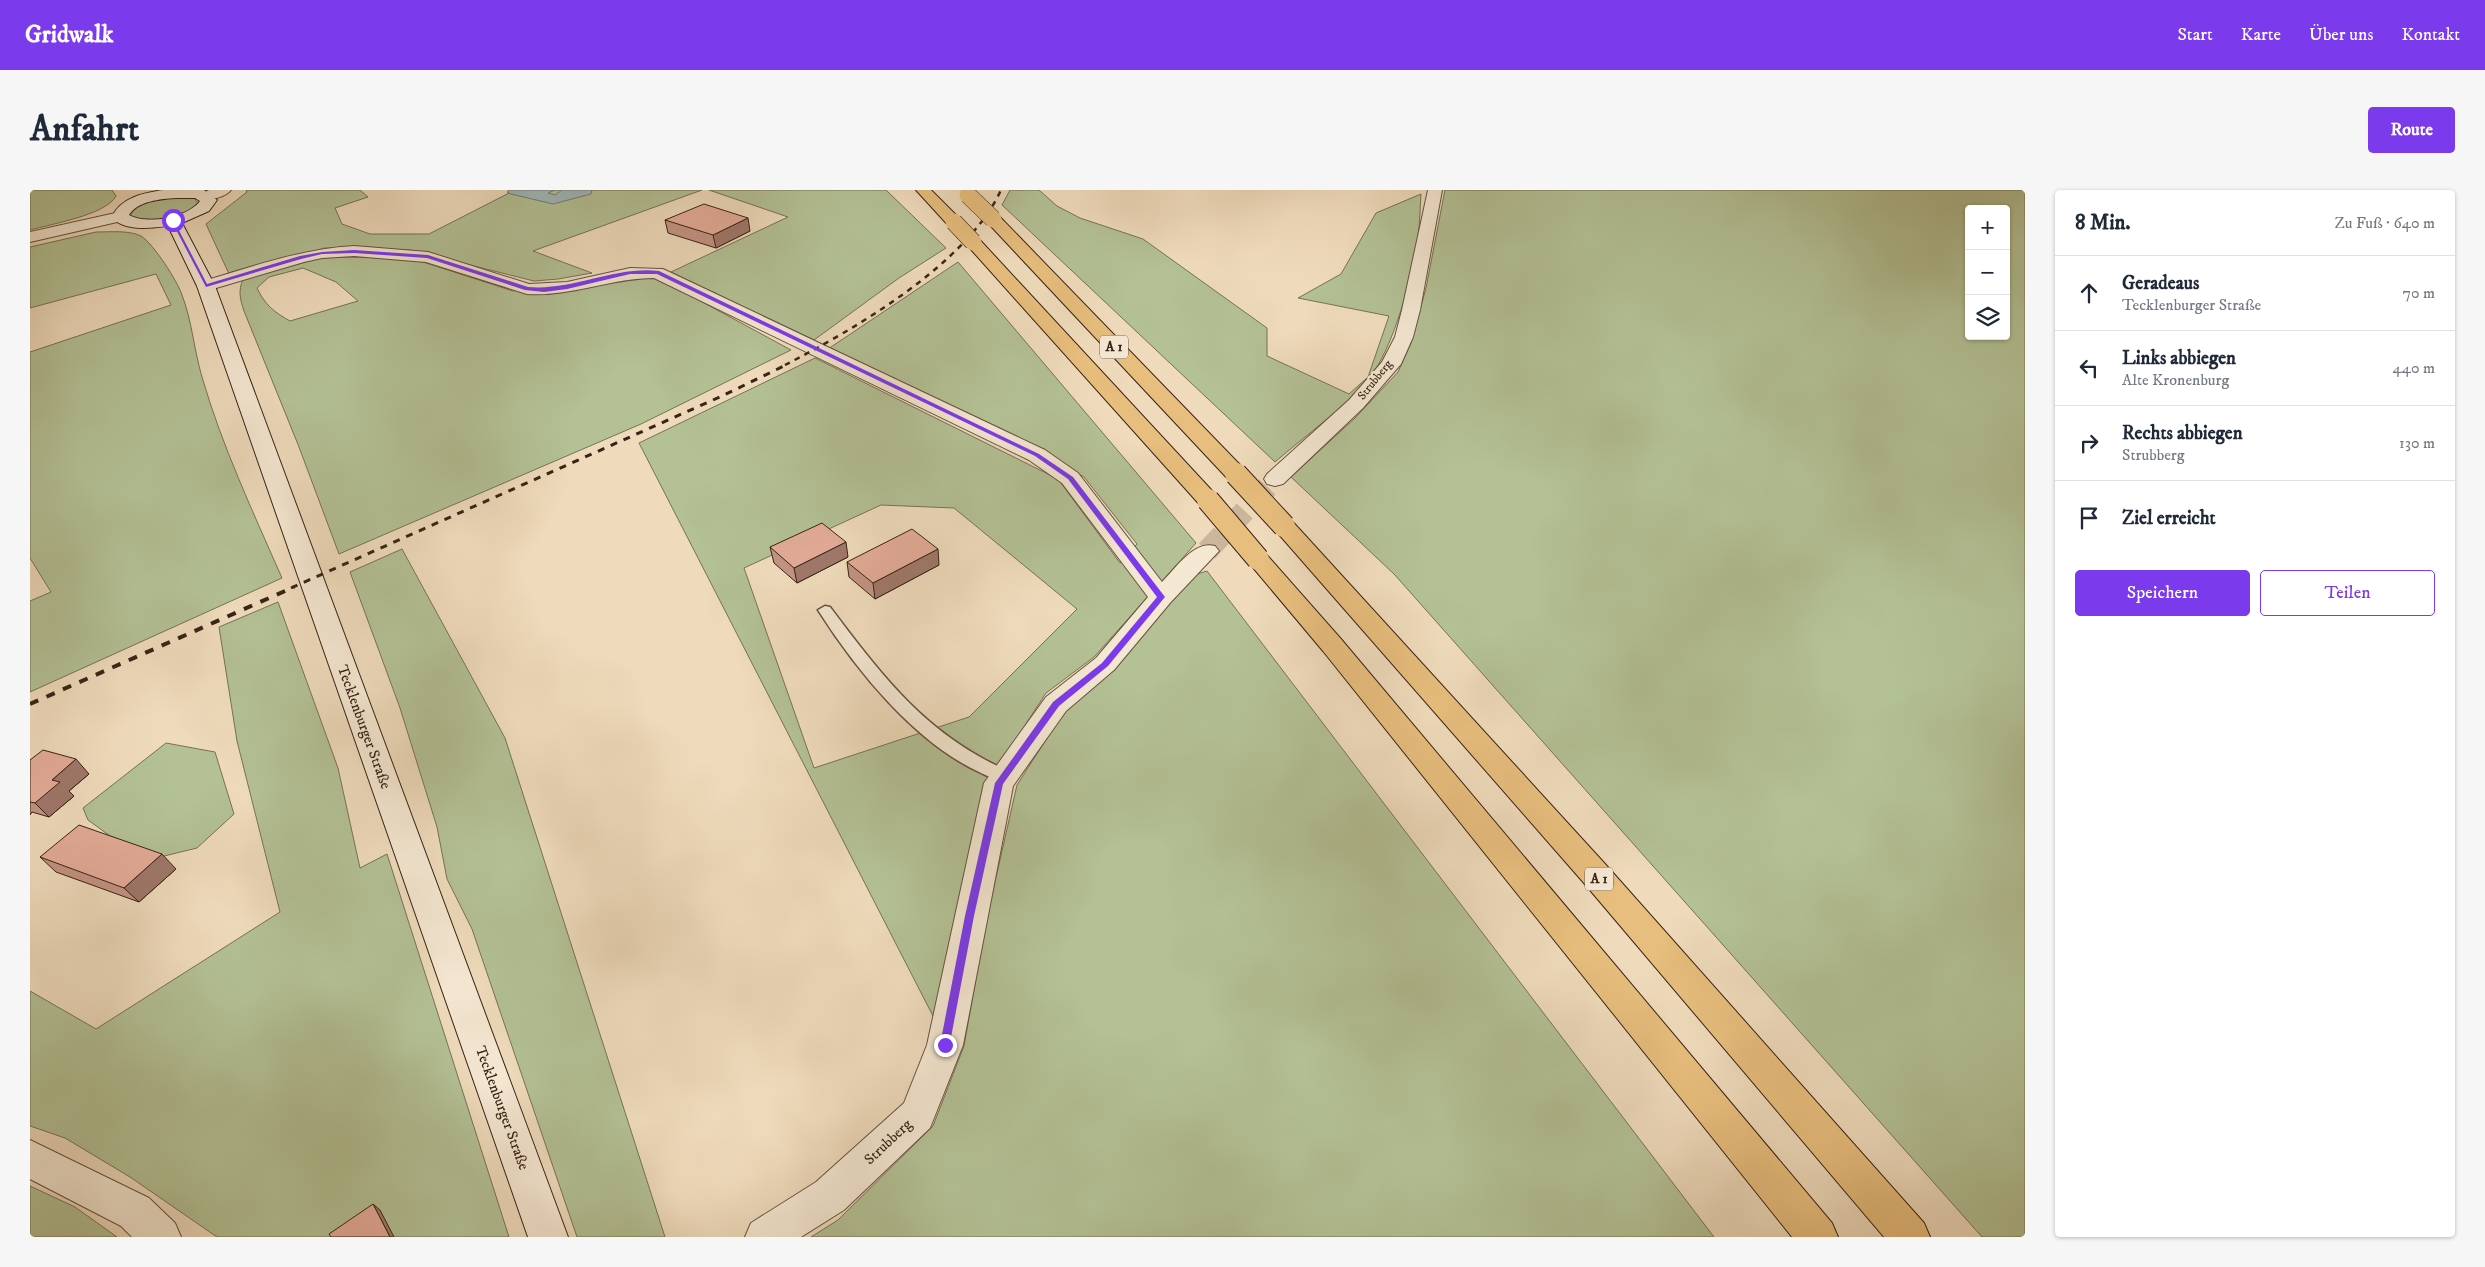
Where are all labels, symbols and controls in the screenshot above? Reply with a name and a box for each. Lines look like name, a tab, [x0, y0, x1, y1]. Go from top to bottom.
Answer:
text: Gridwalk	[25, 20, 113, 50]
text: Start	[2177, 24, 2213, 46]
text: Karte	[2241, 24, 2281, 46]
text: Über uns	[2309, 24, 2373, 46]
text: Kontakt	[2401, 24, 2460, 46]
button: Route	[2368, 107, 2455, 153]
text: Anfahrt	[30, 108, 139, 152]
map controls	[1965, 205, 2010, 340]
button: +	[1965, 205, 2010, 250]
route start	[162, 209, 185, 232]
text: 8 Min.	[2075, 210, 2131, 236]
text: Zu Fuß · 640 m	[2334, 213, 2435, 233]
button: −	[1965, 250, 2010, 295]
text: Geradeaus	[2122, 272, 2199, 295]
icon: ahead	[2075, 279, 2103, 307]
text: 70 m	[2403, 283, 2435, 303]
button: layers	[1965, 295, 2010, 340]
text: Tecklenburger Straße	[2122, 295, 2261, 315]
road number: A 1	[1100, 336, 1128, 358]
text: Links abbiegen	[2122, 347, 2236, 370]
icon: left	[2075, 354, 2103, 382]
street label: Strubberg	[1354, 357, 1396, 403]
text: 440 m	[2393, 358, 2435, 378]
text: Alte Kronenburg	[2122, 370, 2229, 390]
text: Rechts abbiegen	[2122, 422, 2243, 445]
icon: right	[2075, 429, 2103, 457]
text: 130 m	[2399, 433, 2435, 453]
text: Strubberg	[2122, 445, 2185, 465]
icon: arrive	[2075, 504, 2103, 532]
text: Ziel erreicht	[2122, 507, 2216, 530]
button: Speichern	[2075, 570, 2250, 616]
button: Teilen	[2260, 570, 2435, 616]
street label: Tecklenburger Straße	[333, 662, 395, 792]
road number: A 1	[1585, 868, 1613, 891]
route end	[934, 1034, 957, 1057]
street label: Tecklenburger Straße	[471, 1043, 533, 1173]
street label: Strubberg	[860, 1115, 916, 1169]

